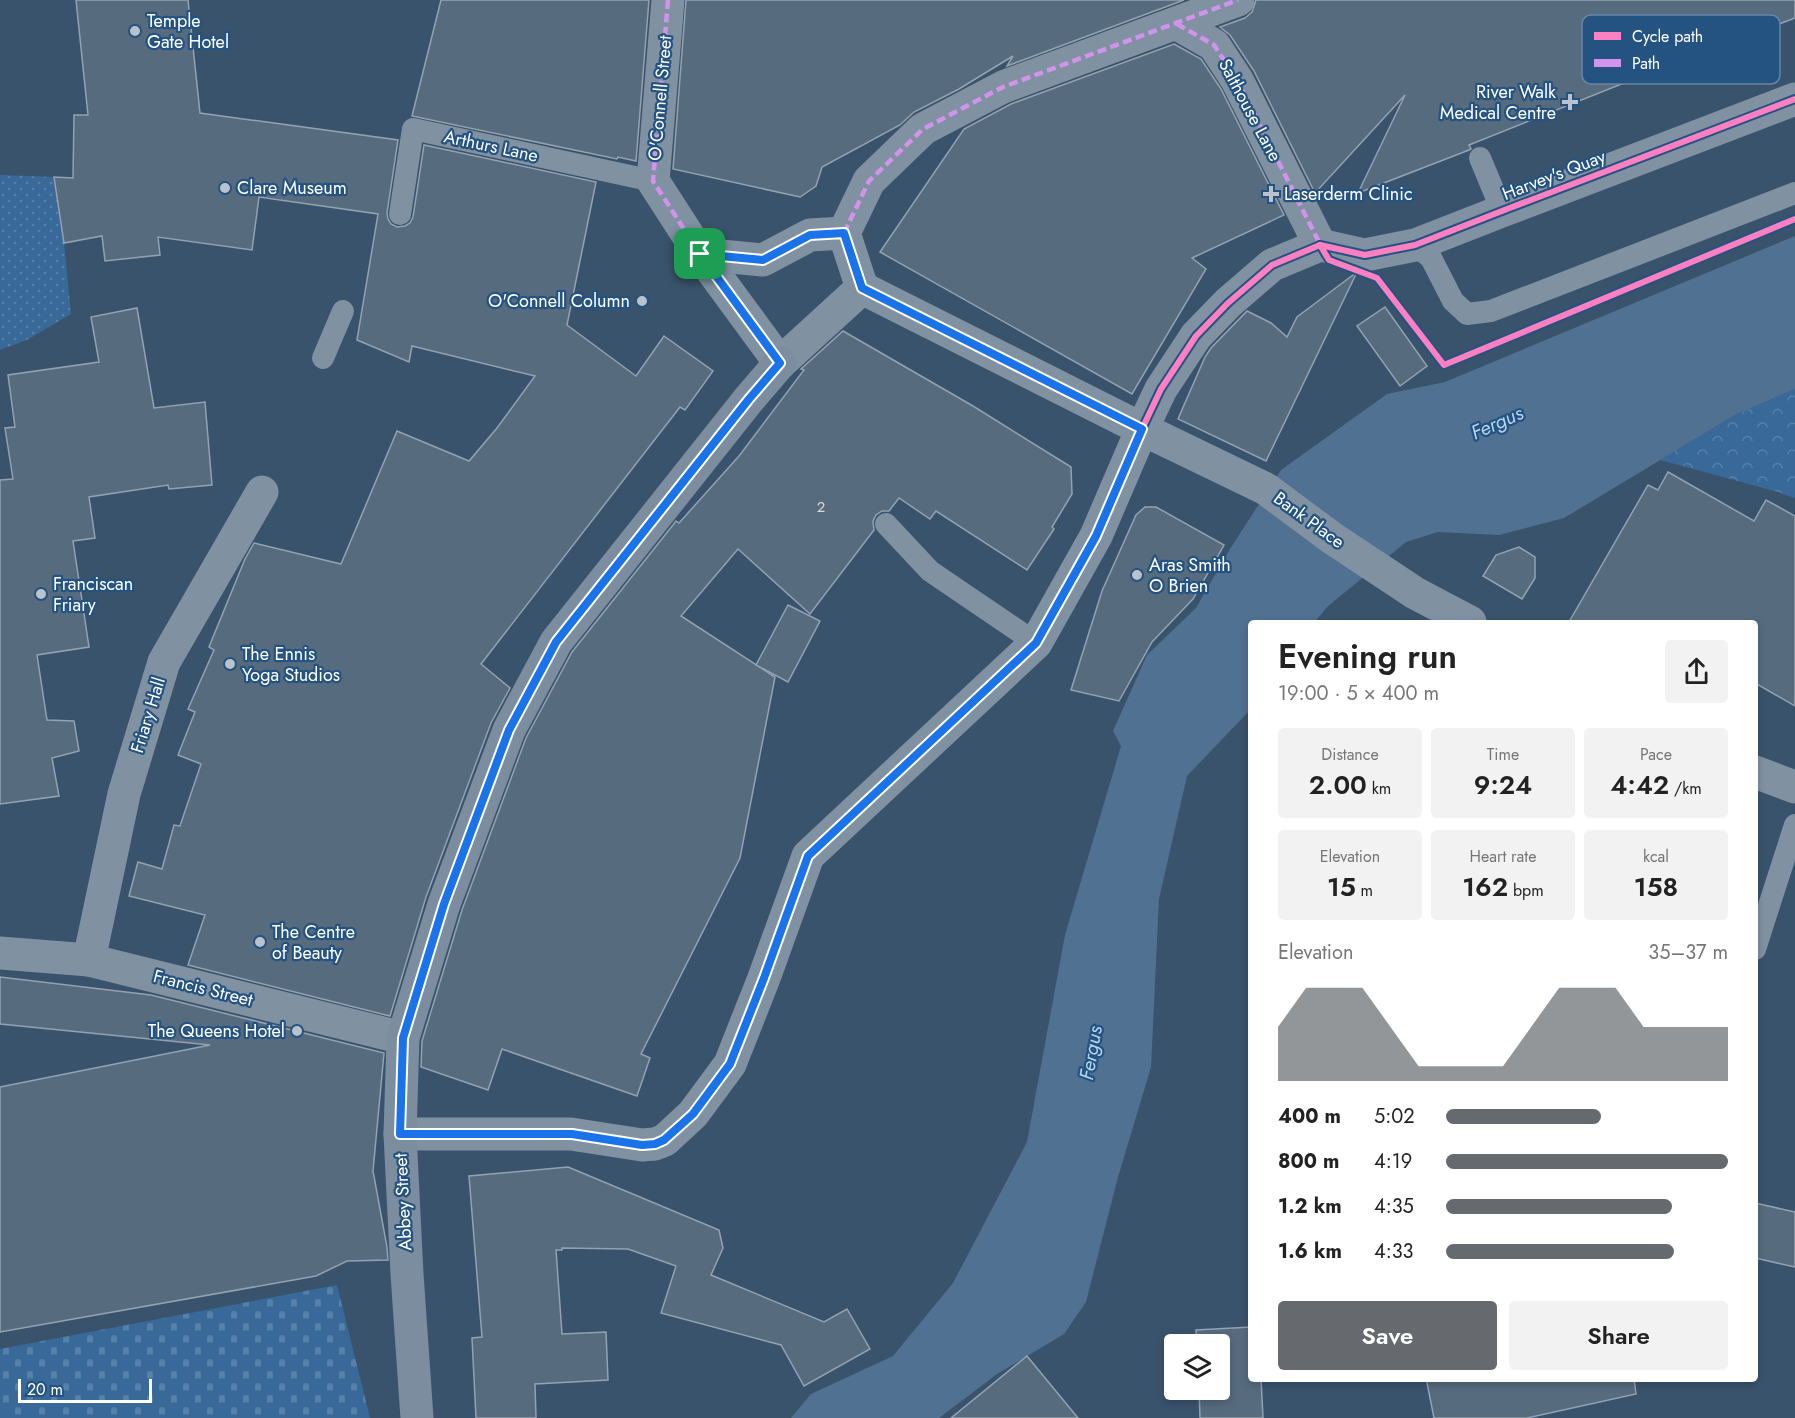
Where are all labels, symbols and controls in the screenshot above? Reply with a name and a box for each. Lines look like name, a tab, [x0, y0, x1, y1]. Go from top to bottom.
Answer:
place label: Temple Gate Hotel	[147, 8, 229, 55]
legend	[1582, 15, 1780, 84]
marker: Temple Gate Hotel	[128, 24, 142, 38]
text: Cycle path	[1632, 25, 1703, 48]
street label: O'Connell Street	[642, 34, 678, 162]
text: Path	[1632, 52, 1660, 75]
street label: Salthouse Lane	[1212, 54, 1288, 166]
place label: River Walk Medical Centre	[1440, 79, 1556, 126]
marker: River Walk Medical Centre	[1561, 93, 1579, 111]
street label: Arthurs Lane	[442, 123, 540, 169]
street label: Harvey's Quay	[1498, 143, 1610, 207]
place label: Clare Museum	[237, 175, 347, 201]
marker: Clare Museum	[218, 181, 232, 195]
place label: Laserderm Clinic	[1284, 181, 1412, 207]
marker: Laserderm Clinic	[1262, 185, 1280, 203]
pin	[674, 228, 725, 279]
icon: arrive	[683, 237, 716, 270]
place label: O'Connell Column	[488, 288, 630, 314]
marker: O'Connell Column	[635, 294, 649, 308]
water label: Fergus	[1466, 399, 1528, 447]
street label: Bank Place	[1268, 485, 1350, 555]
house number: 2	[817, 496, 825, 518]
place label: Aras Smith O Brien	[1149, 552, 1231, 599]
marker: Aras Smith O Brien	[1130, 568, 1144, 582]
place label: Franciscan Friary	[53, 571, 133, 618]
marker: Franciscan Friary	[34, 587, 48, 601]
text: Evening run	[1278, 633, 1457, 680]
button: share	[1665, 640, 1728, 703]
place label: The Ennis Yoga Studios	[242, 641, 340, 688]
marker: The Ennis Yoga Studios	[223, 657, 237, 671]
street label: Friary Hall	[124, 674, 172, 756]
text: 19:00 · 5 × 400 m	[1278, 679, 1439, 708]
text: Distance	[1321, 743, 1379, 766]
text: Time	[1487, 743, 1519, 766]
text: Pace	[1640, 743, 1672, 766]
text: 2.00	[1309, 766, 1367, 804]
text: 9:24	[1474, 766, 1532, 804]
text: 4:42	[1610, 766, 1669, 804]
text: km	[1367, 777, 1391, 800]
text: /km	[1669, 777, 1702, 800]
text: Elevation	[1320, 845, 1380, 868]
text: Heart rate	[1470, 845, 1536, 868]
text: kcal	[1643, 845, 1669, 868]
text: 15	[1327, 868, 1356, 906]
text: 162	[1462, 868, 1508, 906]
text: 158	[1634, 868, 1678, 906]
text: m	[1356, 879, 1373, 902]
text: bpm	[1508, 879, 1544, 902]
place label: The Centre of Beauty	[272, 919, 355, 966]
marker: The Centre of Beauty	[253, 935, 267, 949]
text: Elevation	[1278, 938, 1353, 967]
text: 35–37 m	[1648, 938, 1728, 967]
street label: Francis Street	[150, 963, 256, 1013]
place label: The Queens Hotel	[148, 1018, 285, 1044]
water label: Fergus	[1072, 1023, 1110, 1082]
marker: The Queens Hotel	[290, 1024, 304, 1038]
text: 400 m	[1278, 1102, 1341, 1131]
text: 5:02	[1374, 1102, 1415, 1131]
text: 800 m	[1278, 1147, 1339, 1176]
text: 4:19	[1374, 1147, 1412, 1176]
street label: Abbey Street	[387, 1152, 419, 1251]
text: 1.2 km	[1278, 1192, 1342, 1221]
text: 4:35	[1374, 1192, 1414, 1221]
text: 1.6 km	[1278, 1237, 1342, 1266]
text: 4:33	[1374, 1237, 1414, 1266]
button: Save	[1278, 1301, 1497, 1370]
button: Share	[1509, 1301, 1728, 1370]
map controls	[1164, 1334, 1230, 1400]
button: layers	[1164, 1334, 1230, 1400]
scale bar	[18, 1376, 152, 1404]
text: 20 m	[27, 1378, 63, 1401]

